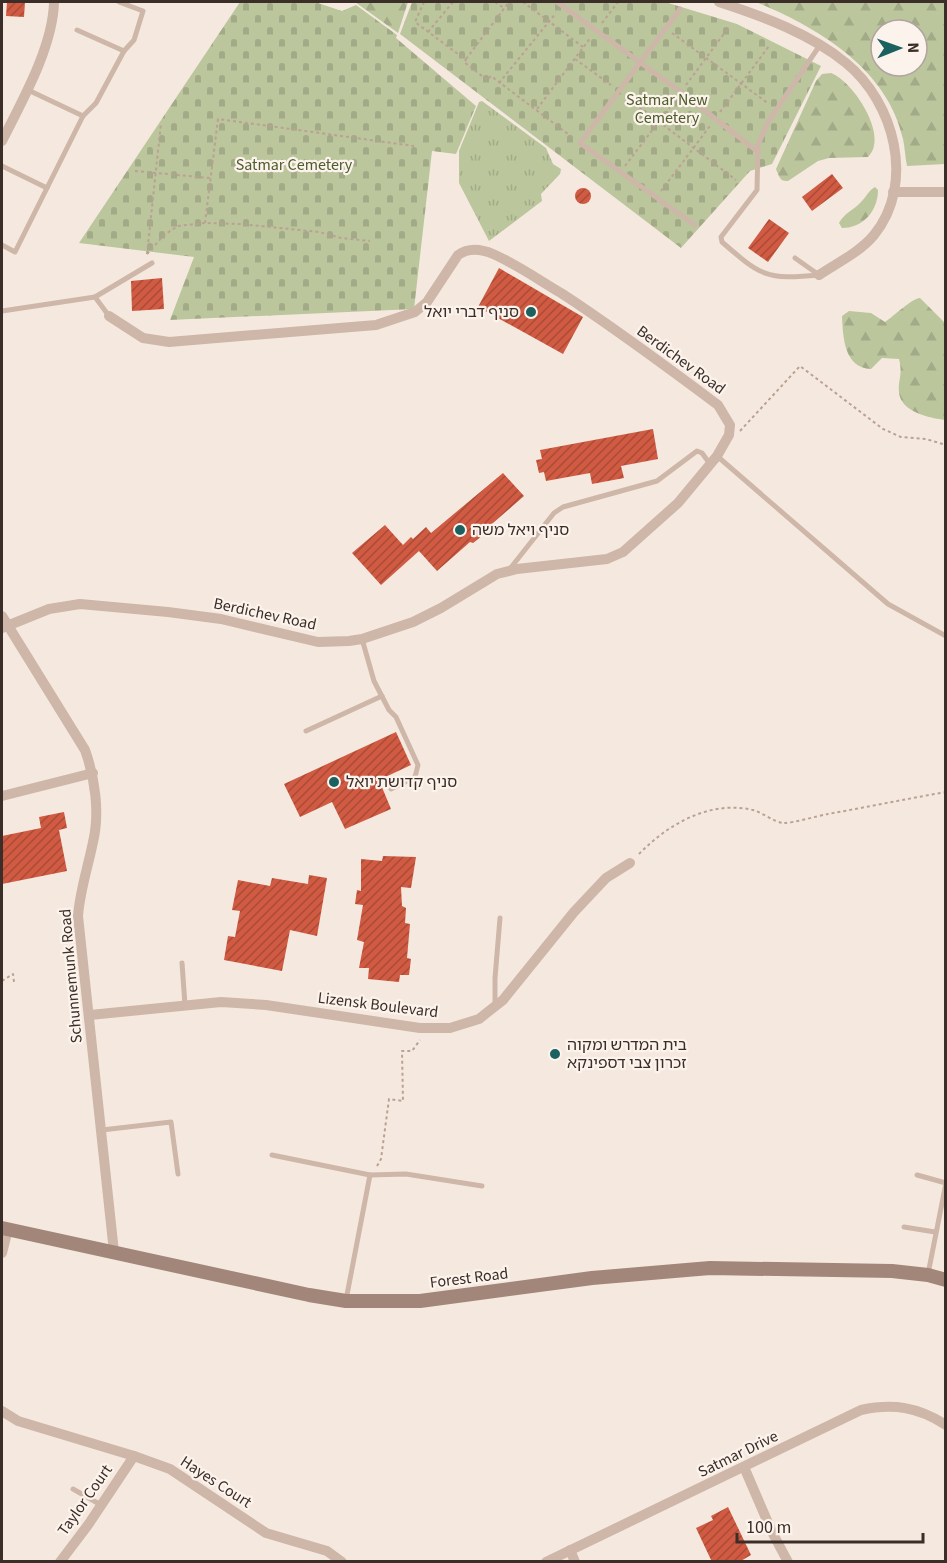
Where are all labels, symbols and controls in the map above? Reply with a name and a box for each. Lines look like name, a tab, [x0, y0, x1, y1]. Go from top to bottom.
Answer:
north arrow	[869, 18, 929, 78]
text: N	[902, 42, 924, 53]
park label: Satmar New Cemetery	[626, 89, 708, 129]
park label: Satmar Cemetery	[236, 154, 353, 176]
place label: סניף דברי יואל	[424, 301, 519, 323]
marker: סניף דברי יואל	[524, 305, 538, 319]
street label: Berdichev Road	[632, 320, 730, 400]
place label: סניף ויאל משה	[472, 519, 569, 541]
marker: סניף ויאל משה	[453, 523, 467, 537]
street label: Berdichev Road	[212, 592, 318, 636]
place label: סניף קדושת יואל	[346, 771, 457, 793]
marker: סניף קדושת יואל	[327, 775, 341, 789]
street label: Schunnemunk Road	[54, 908, 88, 1044]
street label: Lizensk Boulevard	[316, 987, 440, 1023]
place label: בית המדרש ומקוה זכרון צבי דספינקא	[567, 1034, 687, 1074]
marker: בית המדרש ומקוה זכרון צבי דספינקא	[548, 1047, 562, 1061]
street label: Forest Road	[428, 1262, 510, 1294]
street label: Satmar Drive	[694, 1425, 782, 1483]
street label: Hayes Court	[176, 1451, 257, 1514]
street label: Taylor Court	[52, 1460, 118, 1540]
scale bar	[737, 1506, 923, 1544]
text: 100 m	[746, 1515, 791, 1540]

